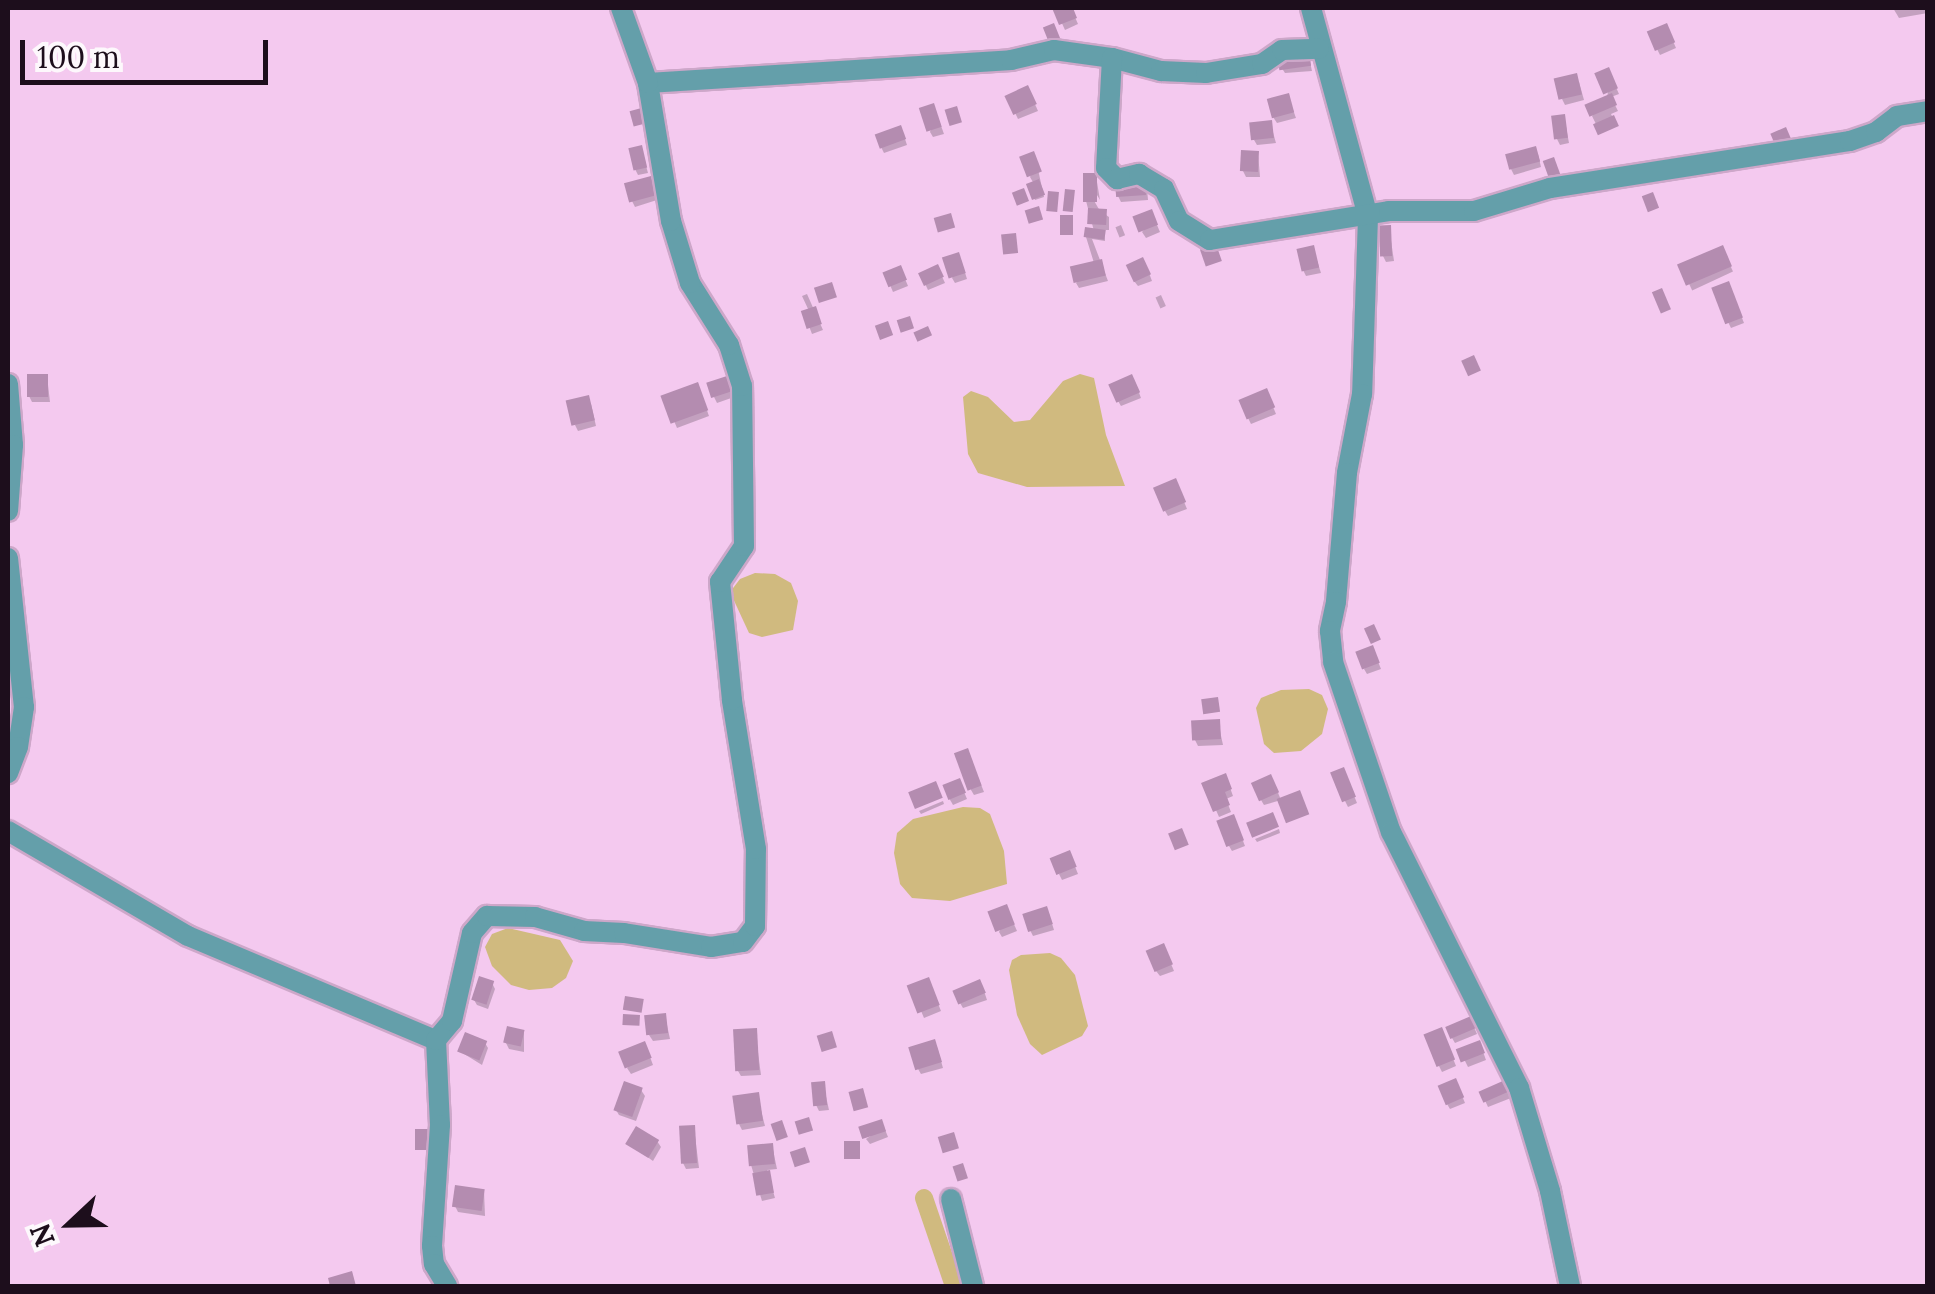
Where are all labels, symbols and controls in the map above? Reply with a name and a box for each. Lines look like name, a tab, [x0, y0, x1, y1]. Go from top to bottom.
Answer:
scale bar	[25, 20, 272, 82]
text: 100 m	[37, 38, 120, 76]
north arrow	[20, 1174, 120, 1274]
text: N	[21, 1218, 63, 1252]

